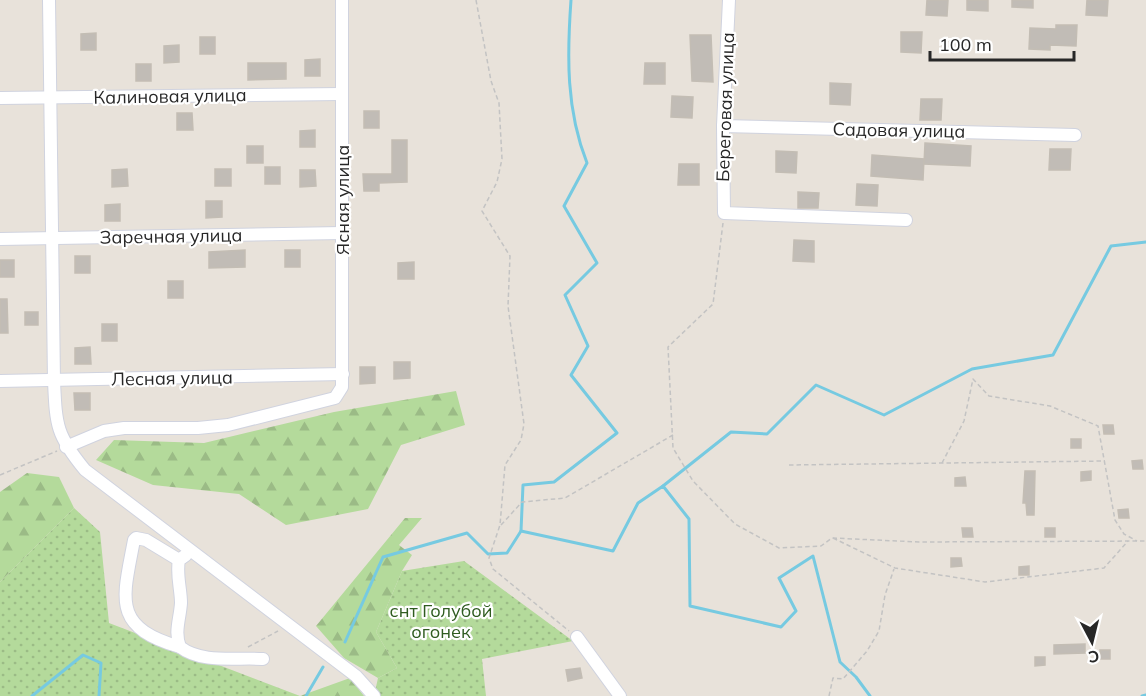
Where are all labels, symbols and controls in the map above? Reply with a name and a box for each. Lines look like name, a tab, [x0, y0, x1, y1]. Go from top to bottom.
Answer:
scale bar	[930, 24, 1074, 62]
street label: Береговая улица	[711, 32, 739, 182]
text: 100 m	[939, 33, 992, 56]
street label: Калиновая улица	[93, 83, 247, 109]
street label: Садовая улица	[833, 117, 965, 143]
street label: Ясная улица	[331, 145, 354, 255]
street label: Заречная улица	[100, 223, 242, 249]
street label: Лесная улица	[111, 365, 233, 391]
park label: снт Голубой огонек	[390, 599, 492, 643]
north arrow	[1062, 612, 1122, 672]
text: С	[1087, 646, 1100, 667]

